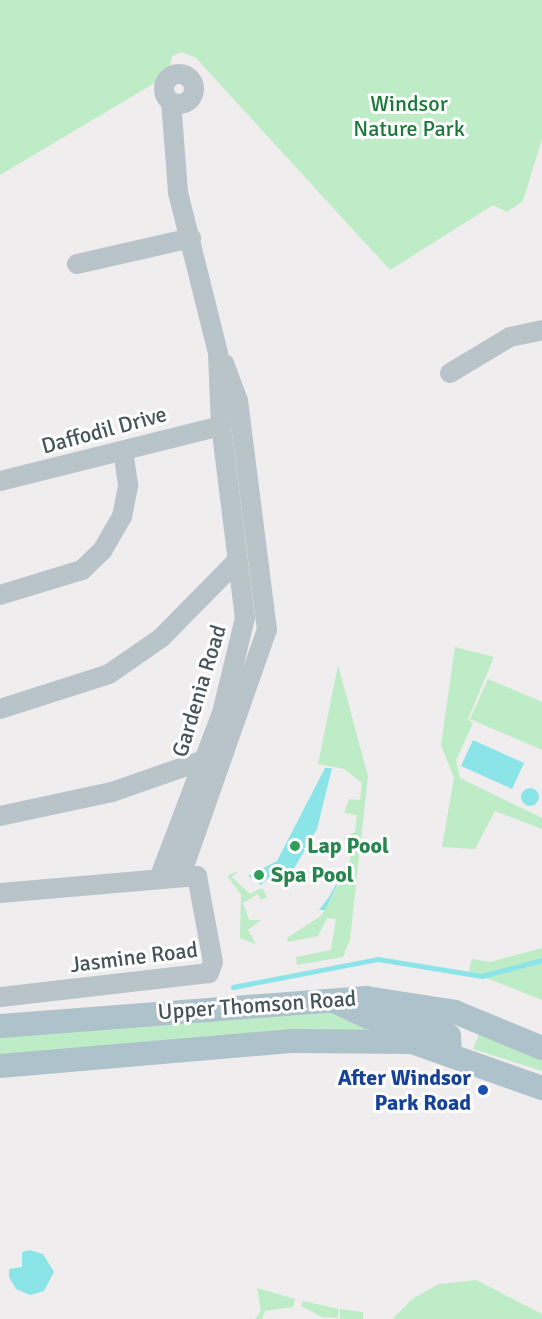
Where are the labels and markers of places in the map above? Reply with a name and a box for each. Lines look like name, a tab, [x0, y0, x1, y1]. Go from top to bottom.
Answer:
place label: Lap Pool	[307, 833, 389, 859]
marker: Lap Pool	[288, 839, 302, 853]
place label: Spa Pool	[271, 862, 354, 888]
marker: Spa Pool	[252, 868, 266, 882]
place label: After Windsor Park Road	[338, 1064, 471, 1116]
marker: After Windsor Park Road	[476, 1083, 490, 1097]

